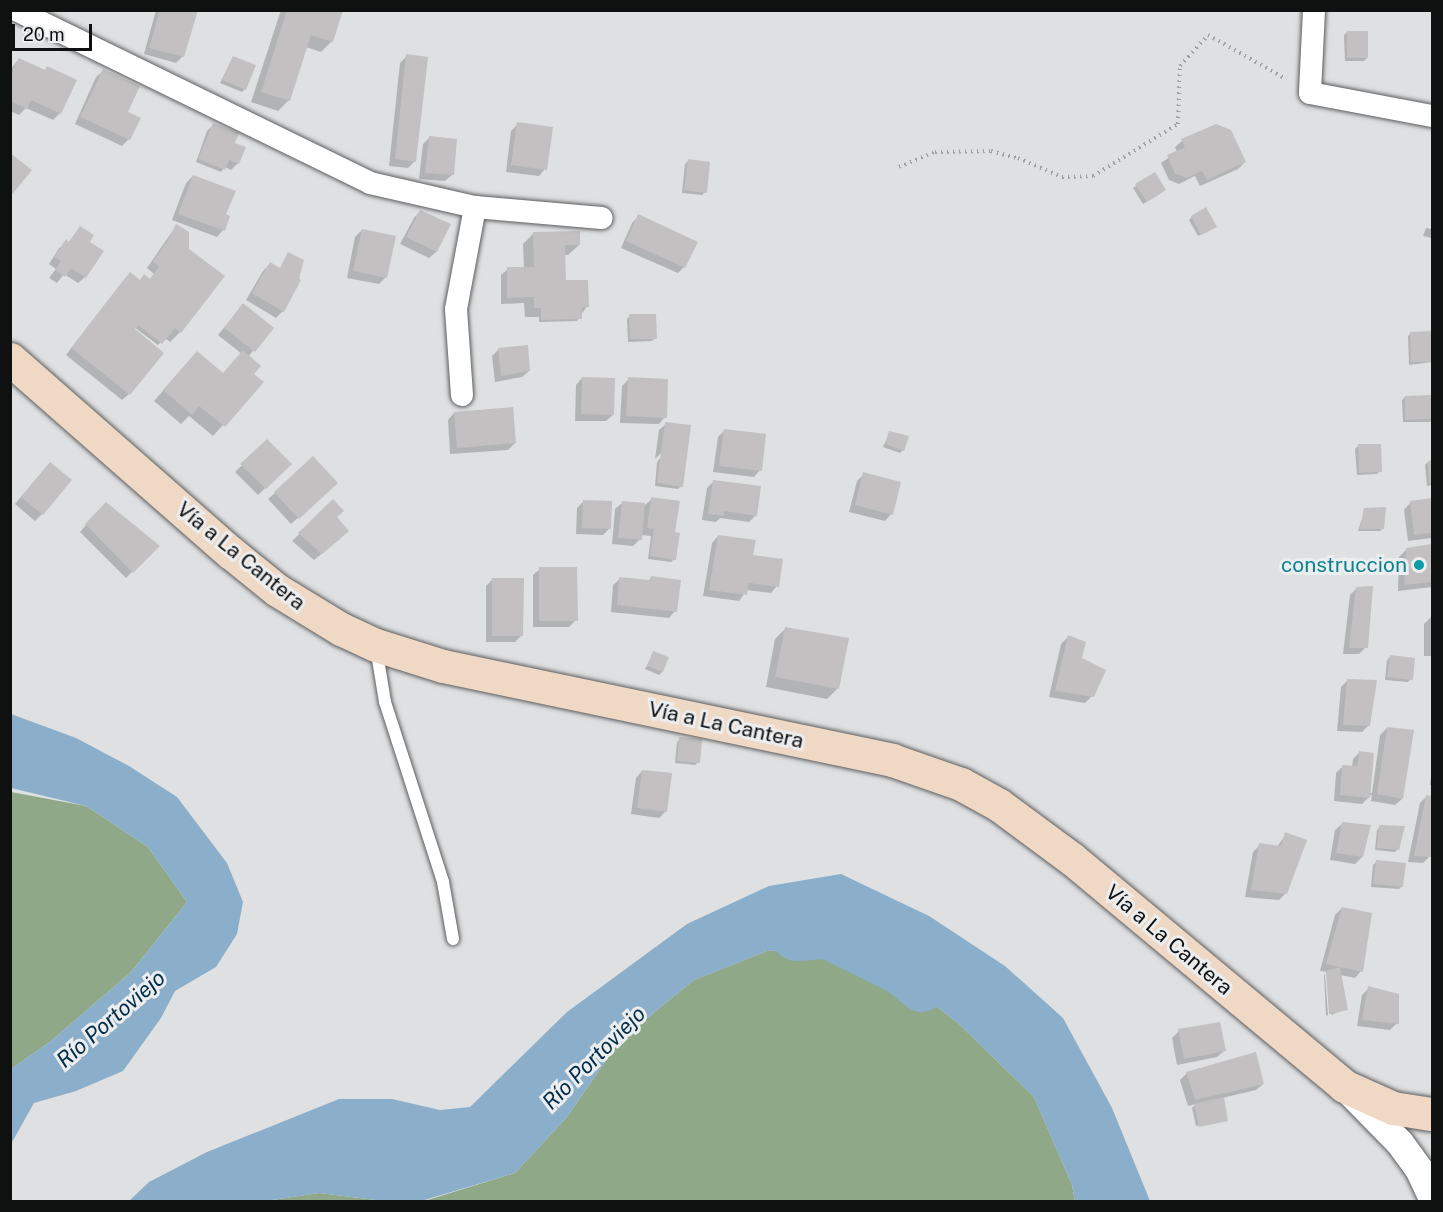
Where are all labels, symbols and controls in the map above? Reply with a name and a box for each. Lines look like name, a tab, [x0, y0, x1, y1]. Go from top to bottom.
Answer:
scale bar	[15, 12, 94, 50]
text: 20 m	[23, 24, 65, 45]
street label: Vía a La Cantera	[172, 497, 310, 615]
place label: construccion	[1281, 552, 1407, 578]
marker: construccion	[1412, 558, 1426, 572]
street label: Vía a La Cantera	[646, 696, 806, 754]
street label: Vía a La Cantera	[1100, 880, 1238, 1000]
water label: Río Portoviejo	[51, 965, 171, 1073]
water label: Río Portoviejo	[537, 1001, 651, 1115]

